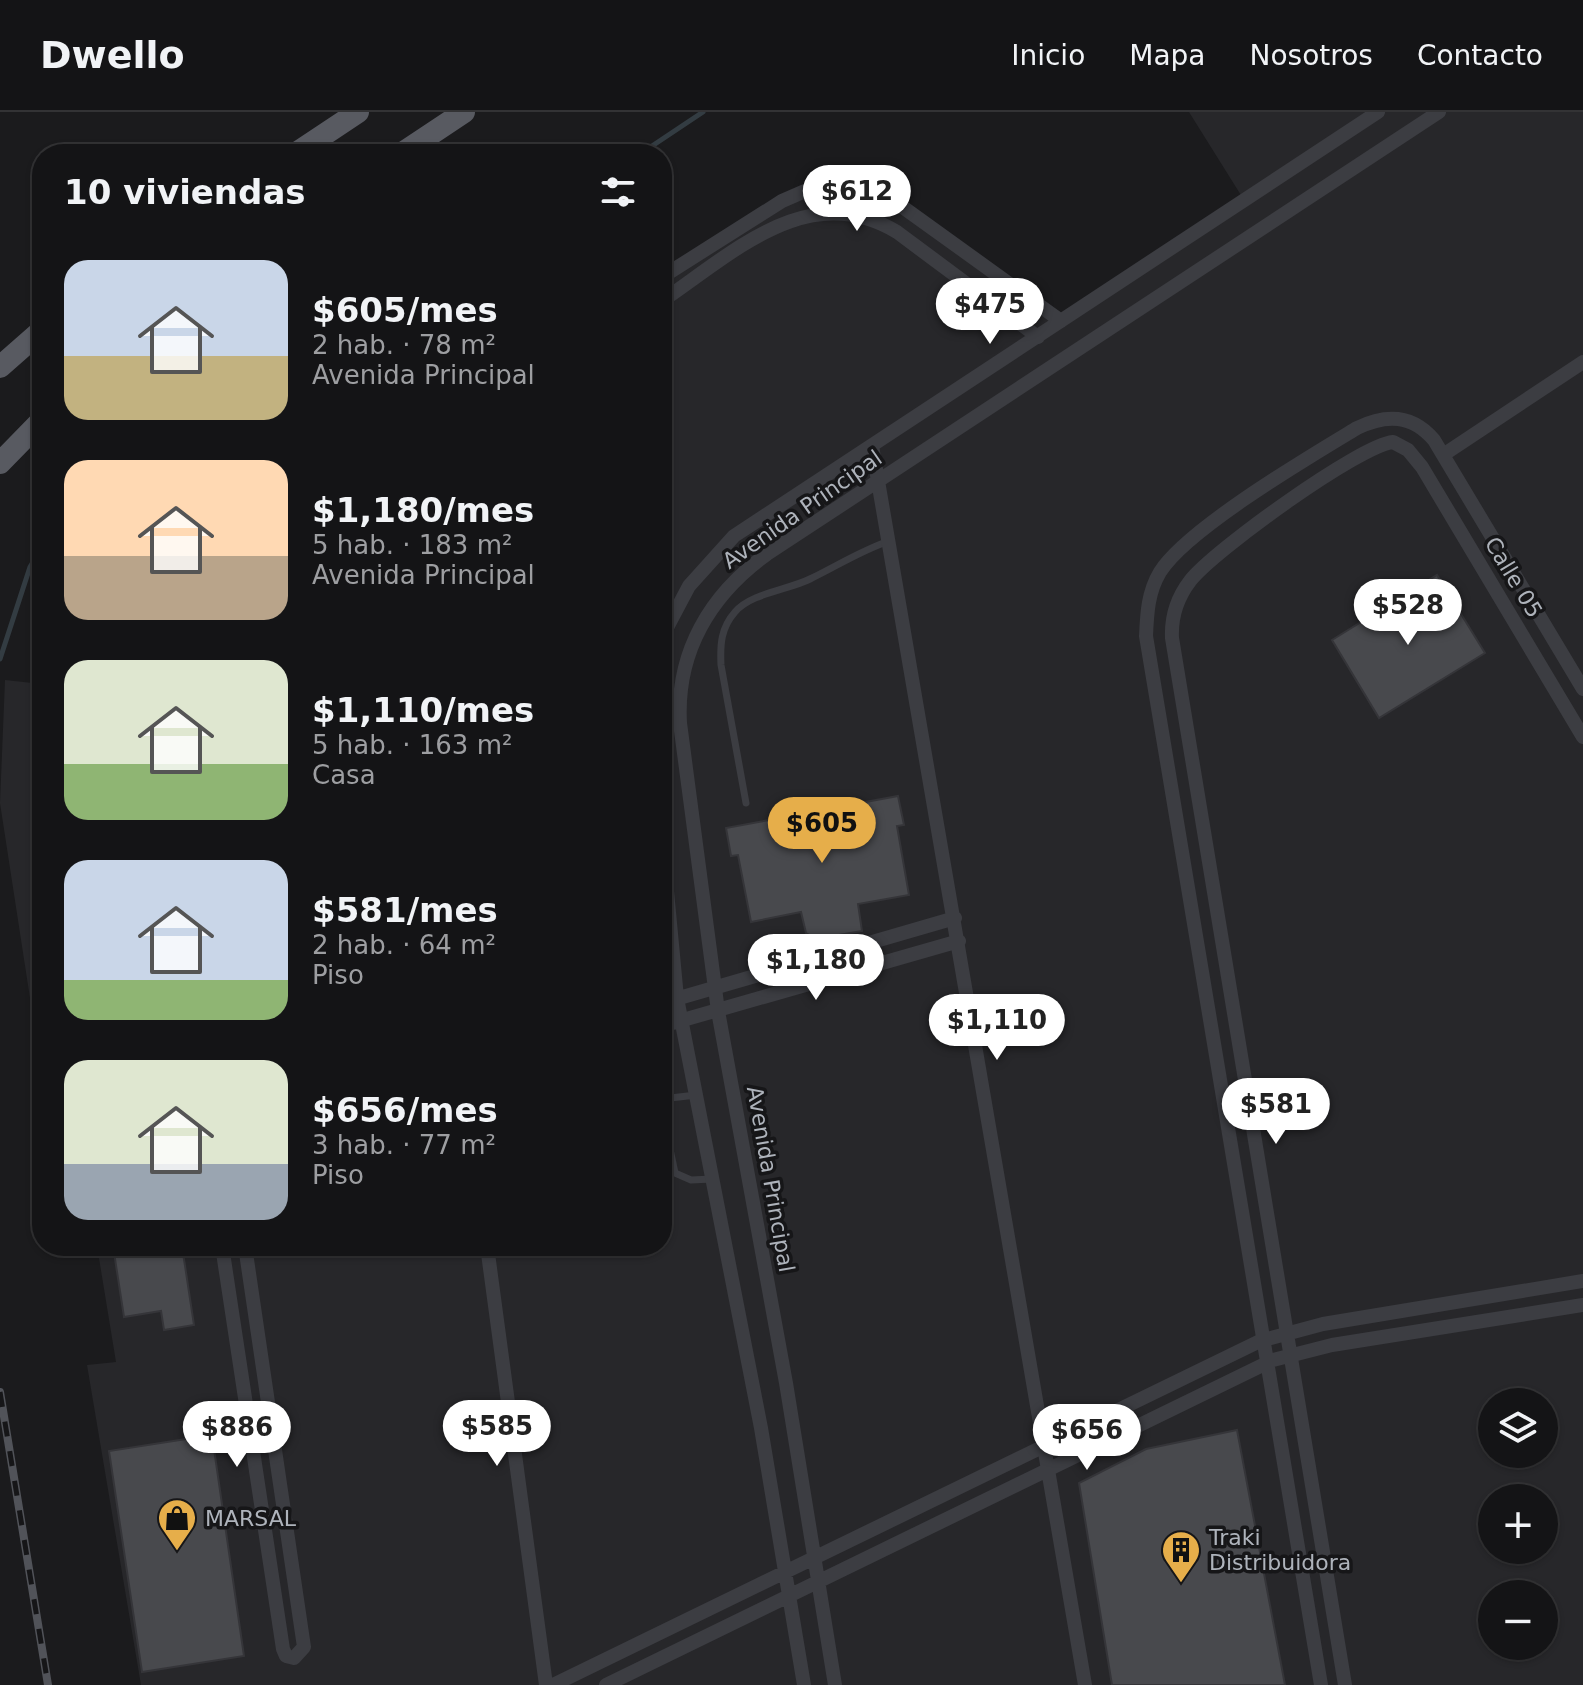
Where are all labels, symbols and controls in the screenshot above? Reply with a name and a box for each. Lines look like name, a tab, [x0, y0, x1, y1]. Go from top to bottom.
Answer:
text: Dwello	[40, 33, 185, 77]
text: Inicio	[1011, 39, 1085, 72]
text: Mapa	[1129, 39, 1206, 72]
text: Nosotros	[1250, 39, 1373, 72]
text: Contacto	[1417, 39, 1543, 72]
pin: $612	[810, 165, 904, 233]
icon: filters	[596, 170, 640, 214]
text: 10 viviendas	[64, 172, 306, 212]
text: $612	[821, 176, 893, 206]
pin: $475	[943, 278, 1037, 346]
text: $475	[954, 289, 1026, 319]
text: $605/mes	[312, 290, 498, 330]
icon: home	[128, 292, 224, 388]
text: 2 hab. · 78 m²	[312, 330, 496, 360]
text: Avenida Principal	[312, 360, 535, 390]
street label: Avenida Principal	[718, 445, 887, 574]
text: $1,180/mes	[312, 490, 534, 530]
icon: home	[128, 492, 224, 588]
text: 5 hab. · 183 m²	[312, 530, 512, 560]
street label: Calle 05	[1480, 532, 1547, 622]
text: Avenida Principal	[312, 560, 535, 590]
pin: $528	[1361, 579, 1455, 647]
text: $528	[1372, 590, 1444, 620]
text: $1,110/mes	[312, 690, 534, 730]
icon: home	[128, 692, 224, 788]
text: 5 hab. · 163 m²	[312, 730, 512, 760]
text: Casa	[312, 760, 376, 790]
pin: $605	[775, 797, 869, 865]
text: $605	[786, 808, 858, 838]
text: $581/mes	[312, 890, 498, 930]
icon: home	[128, 892, 224, 988]
text: 2 hab. · 64 m²	[312, 930, 496, 960]
pin: $1,180	[751, 934, 881, 1002]
text: $1,180	[766, 945, 866, 975]
text: Piso	[312, 960, 364, 990]
pin: $1,110	[932, 994, 1062, 1062]
text: $1,110	[947, 1005, 1047, 1035]
pin: $581	[1229, 1078, 1323, 1146]
street label: Avenida Principal	[742, 1084, 799, 1274]
text: $581	[1240, 1089, 1312, 1119]
text: $656/mes	[312, 1090, 498, 1130]
icon: home	[128, 1092, 224, 1188]
text: 3 hab. · 77 m²	[312, 1130, 496, 1160]
text: Piso	[312, 1160, 364, 1190]
map controls	[1478, 1388, 1558, 1660]
button: layers	[1478, 1388, 1558, 1468]
pin: $585	[450, 1400, 544, 1468]
pin: $886	[190, 1401, 284, 1469]
pin: $656	[1040, 1404, 1134, 1472]
text: $585	[461, 1411, 533, 1441]
text: $886	[201, 1412, 273, 1442]
text: $656	[1051, 1415, 1123, 1445]
button: +	[1478, 1484, 1558, 1564]
shop icon: MARSAL	[156, 1497, 198, 1552]
place label: MARSAL	[205, 1506, 297, 1531]
place label: Traki Distribuidora	[1208, 1525, 1351, 1575]
building icon: Traki Distribuidora	[1160, 1529, 1202, 1584]
button: −	[1478, 1580, 1558, 1660]

